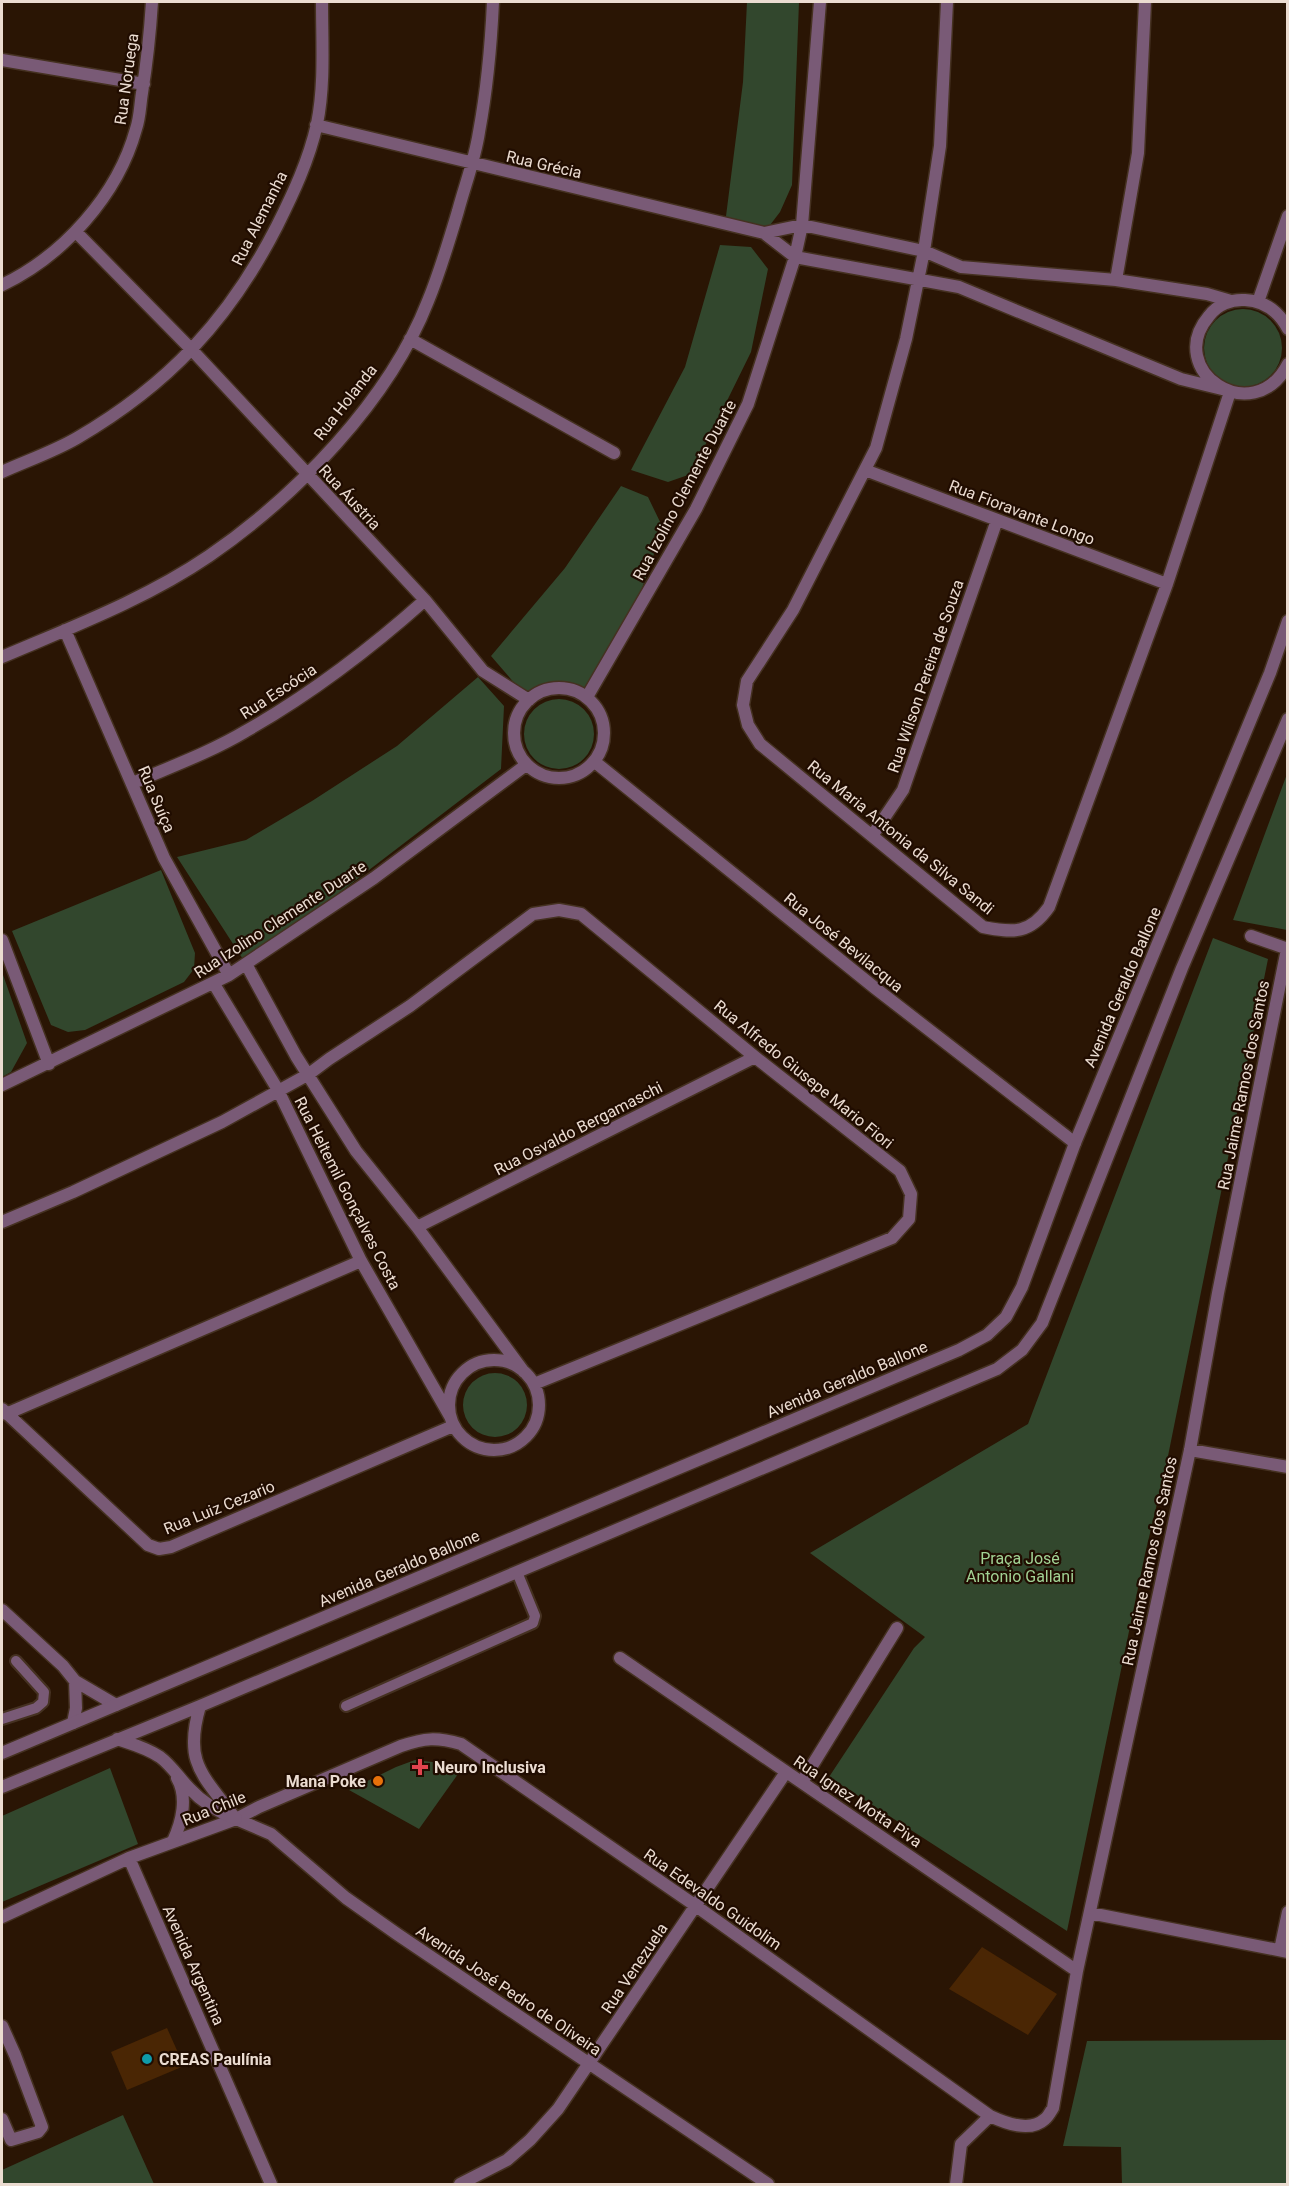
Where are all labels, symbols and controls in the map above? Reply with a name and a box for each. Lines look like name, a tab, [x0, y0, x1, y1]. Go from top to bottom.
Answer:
street label: Rua Noruega	[111, 32, 142, 126]
street label: Rua Grécia	[504, 147, 584, 182]
street label: Rua Alemanha	[228, 168, 291, 269]
street label: Rua Holanda	[310, 361, 381, 444]
street label: Rua Izolino Clemente Duarte	[629, 397, 740, 584]
street label: Rua Áustria	[315, 461, 385, 534]
street label: Rua Fioravante Longo	[946, 476, 1097, 549]
street label: Rua Wilson Pereira de Souza	[883, 577, 967, 775]
street label: Rua Escócia	[237, 660, 320, 723]
street label: Rua Maria Antonia da Silva Sandi	[804, 756, 998, 918]
street label: Rua Suíça	[134, 763, 179, 835]
street label: Rua Izolino Clemente Duarte	[191, 857, 370, 982]
street label: Rua José Bevilacqua	[780, 889, 907, 996]
street label: Avenida Geraldo Ballone	[1080, 904, 1165, 1070]
street label: Rua Jaime Ramos dos Santos	[1214, 979, 1273, 1191]
street label: Rua Alfredo Giusepe Mario Fiori	[710, 996, 897, 1153]
street label: Rua Osvaldo Bergamaschi	[491, 1078, 666, 1179]
street label: Rua Heltemil Gonçalves Costa	[290, 1093, 405, 1293]
street label: Avenida Geraldo Ballone	[764, 1337, 930, 1422]
street label: Rua Jaime Ramos dos Santos	[1118, 1455, 1181, 1667]
street label: Rua Luiz Cezario	[161, 1477, 278, 1538]
street label: Avenida Geraldo Ballone	[316, 1526, 482, 1611]
park label: Praça José Antonio Gallani	[966, 1549, 1074, 1586]
street label: Rua Ignez Motta Piva	[790, 1751, 925, 1851]
marker: Neuro Inclusiva	[411, 1758, 429, 1776]
place label: Neuro Inclusiva	[434, 1758, 546, 1777]
place label: Mana Poke	[286, 1772, 366, 1791]
marker: Mana Poke	[371, 1774, 385, 1788]
street label: Rua Chile	[180, 1787, 249, 1830]
street label: Rua Edevaldo Guidolim	[640, 1845, 785, 1954]
street label: Avenida Argentina	[159, 1902, 229, 2028]
street label: Rua Venezuela	[597, 1920, 672, 2017]
street label: Avenida José Pedro de Oliveira	[413, 1921, 605, 2060]
place label: CREAS Paulínia	[159, 2050, 272, 2069]
marker: CREAS Paulínia	[140, 2052, 154, 2066]

